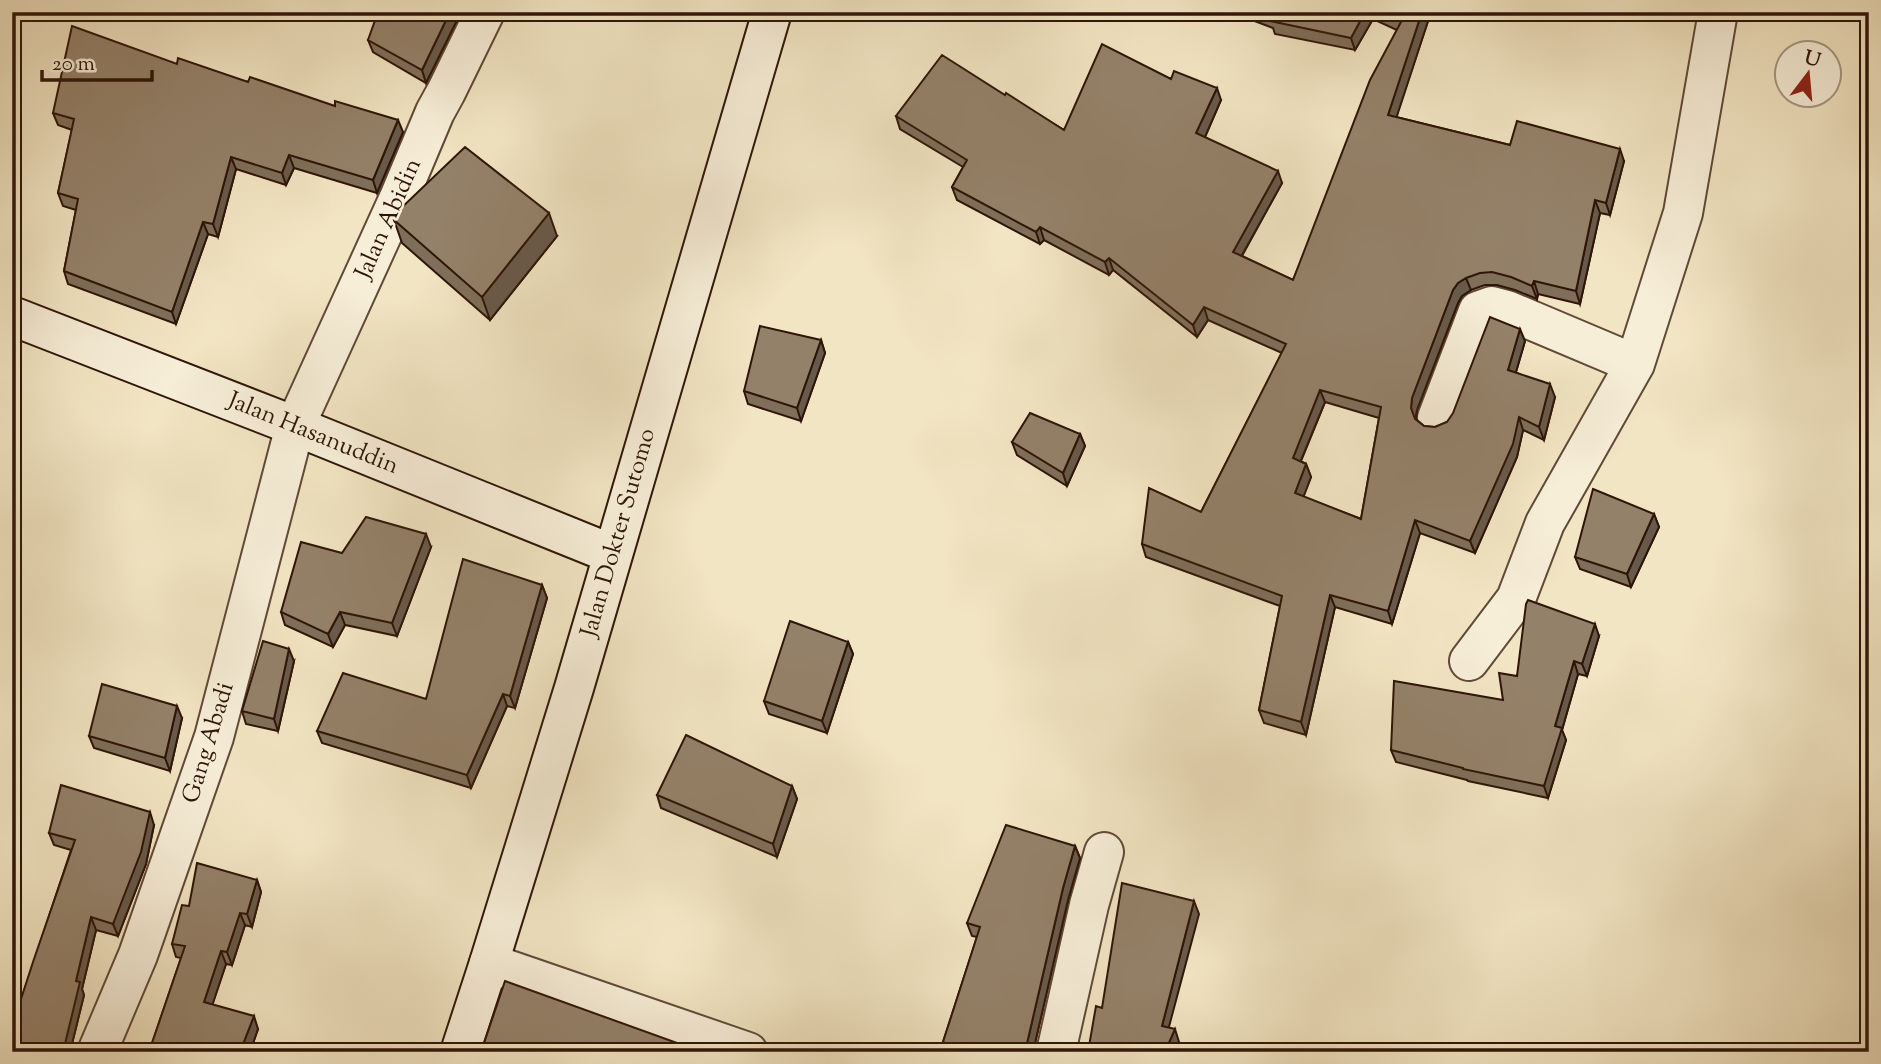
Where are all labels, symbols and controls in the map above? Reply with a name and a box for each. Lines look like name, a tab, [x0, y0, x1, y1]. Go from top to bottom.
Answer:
scale bar	[42, 38, 152, 82]
north arrow	[1772, 38, 1842, 108]
text: U	[1801, 45, 1824, 75]
text: 20 m	[52, 50, 95, 80]
street label: Jalan Abidin	[346, 153, 431, 287]
street label: Jalan Hasanuddin	[221, 384, 403, 484]
street label: Jalan Dokter Sutomo	[572, 425, 665, 643]
street label: Gang Abadi	[174, 678, 244, 808]

